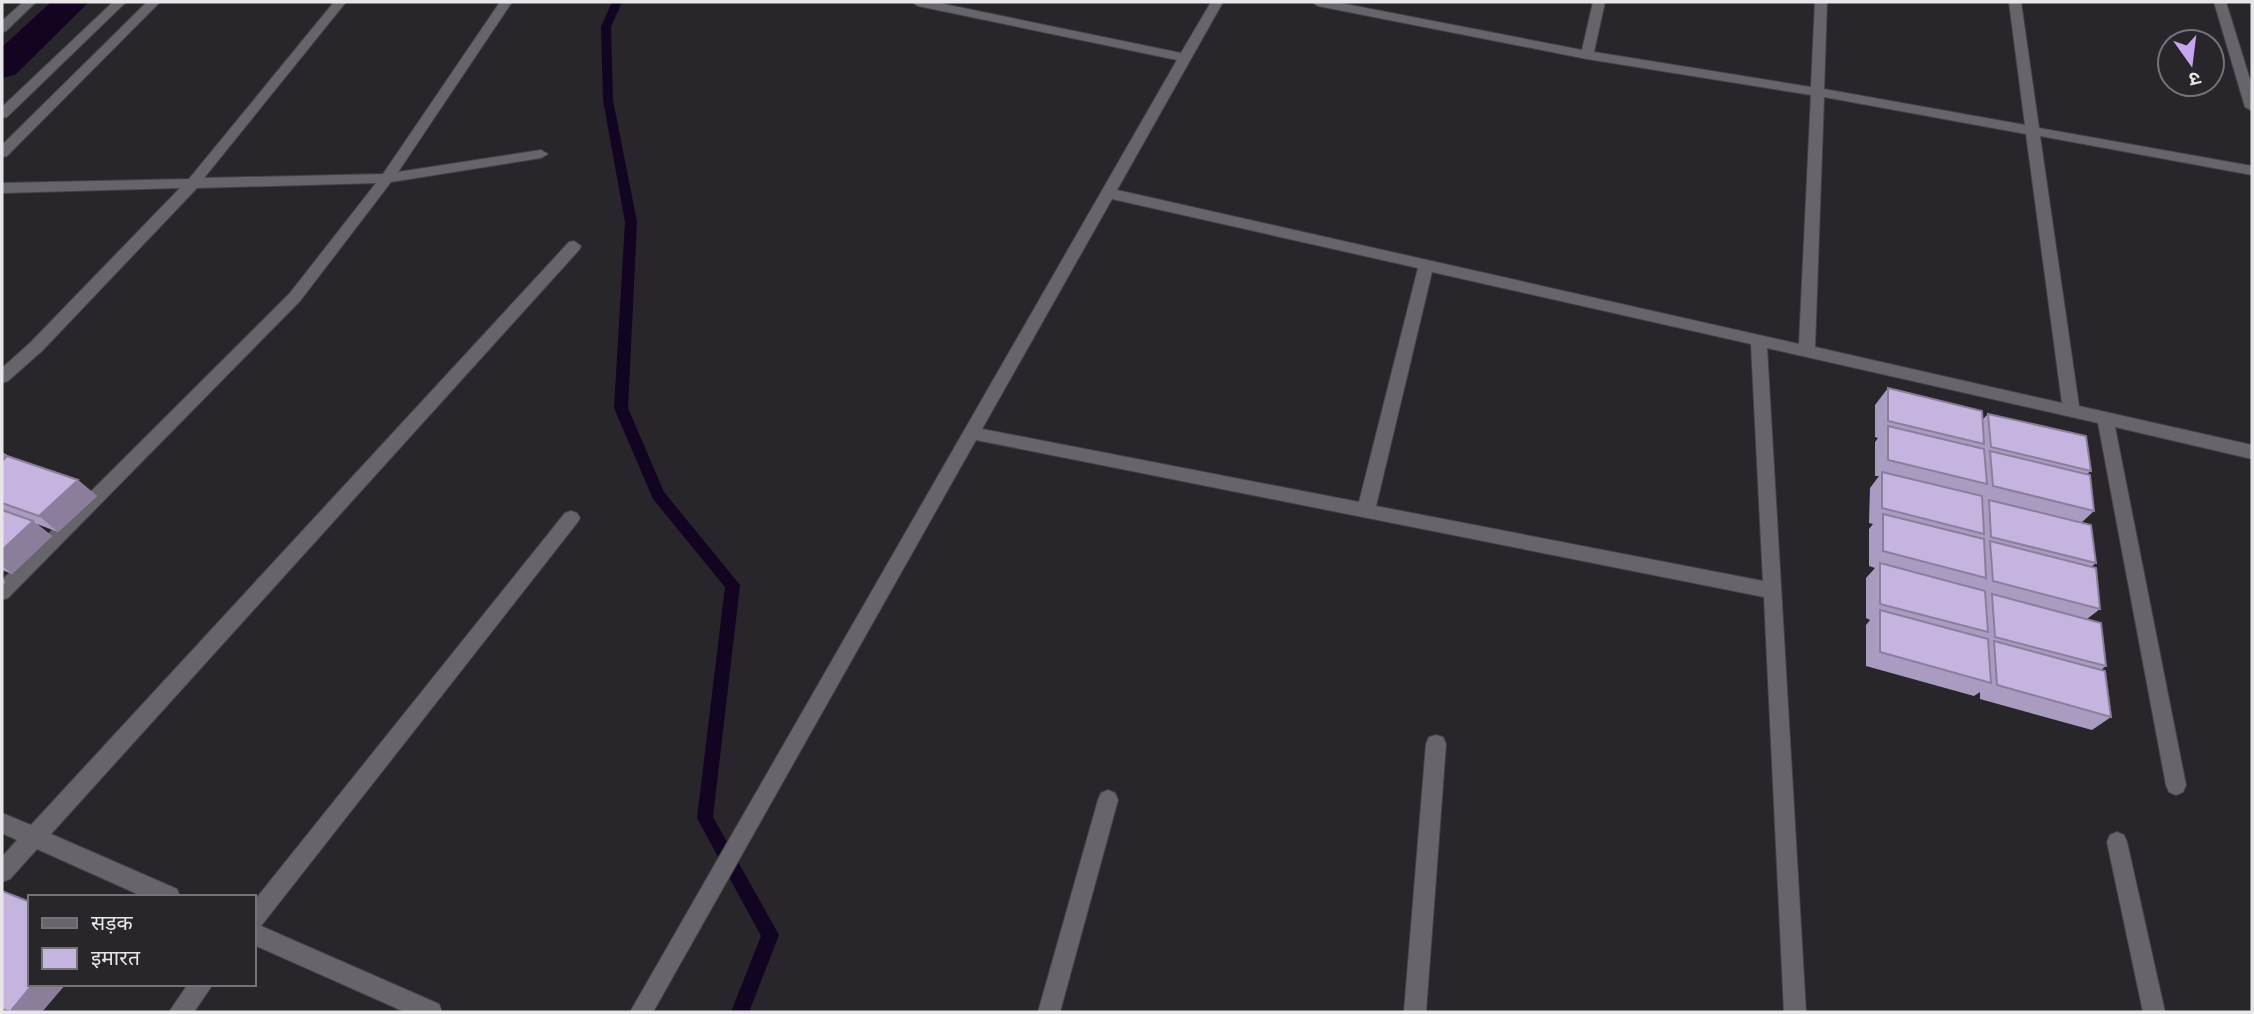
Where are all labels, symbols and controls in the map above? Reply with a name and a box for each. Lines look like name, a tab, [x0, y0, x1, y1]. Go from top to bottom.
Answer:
north arrow	[2156, 28, 2226, 98]
text: उ	[2186, 67, 2202, 89]
legend	[28, 895, 256, 986]
text: सड़क	[91, 913, 133, 934]
text: इमारत	[91, 948, 141, 969]

